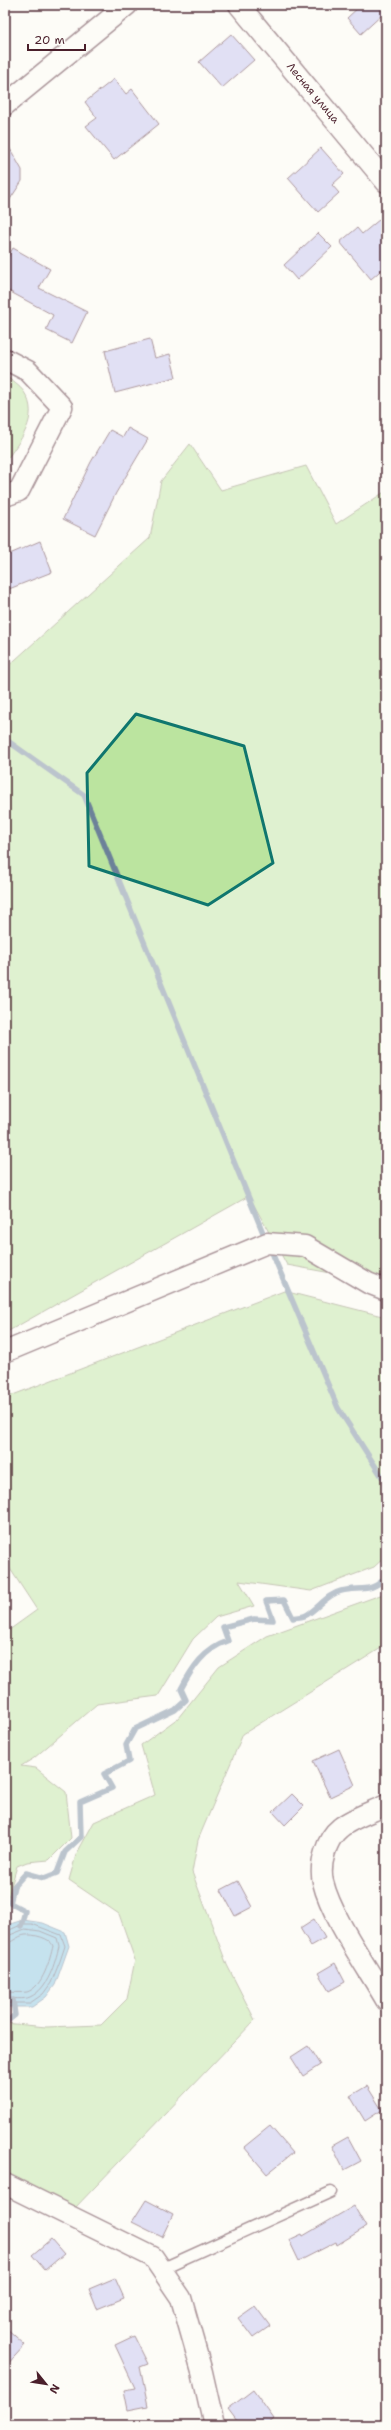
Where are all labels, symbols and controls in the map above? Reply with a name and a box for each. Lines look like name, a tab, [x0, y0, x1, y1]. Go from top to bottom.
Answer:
scale bar	[28, 26, 85, 52]
text: 20 m	[34, 32, 65, 48]
street label: Лесная улица	[283, 59, 343, 127]
north arrow	[26, 2364, 66, 2404]
text: N	[45, 2381, 63, 2397]

